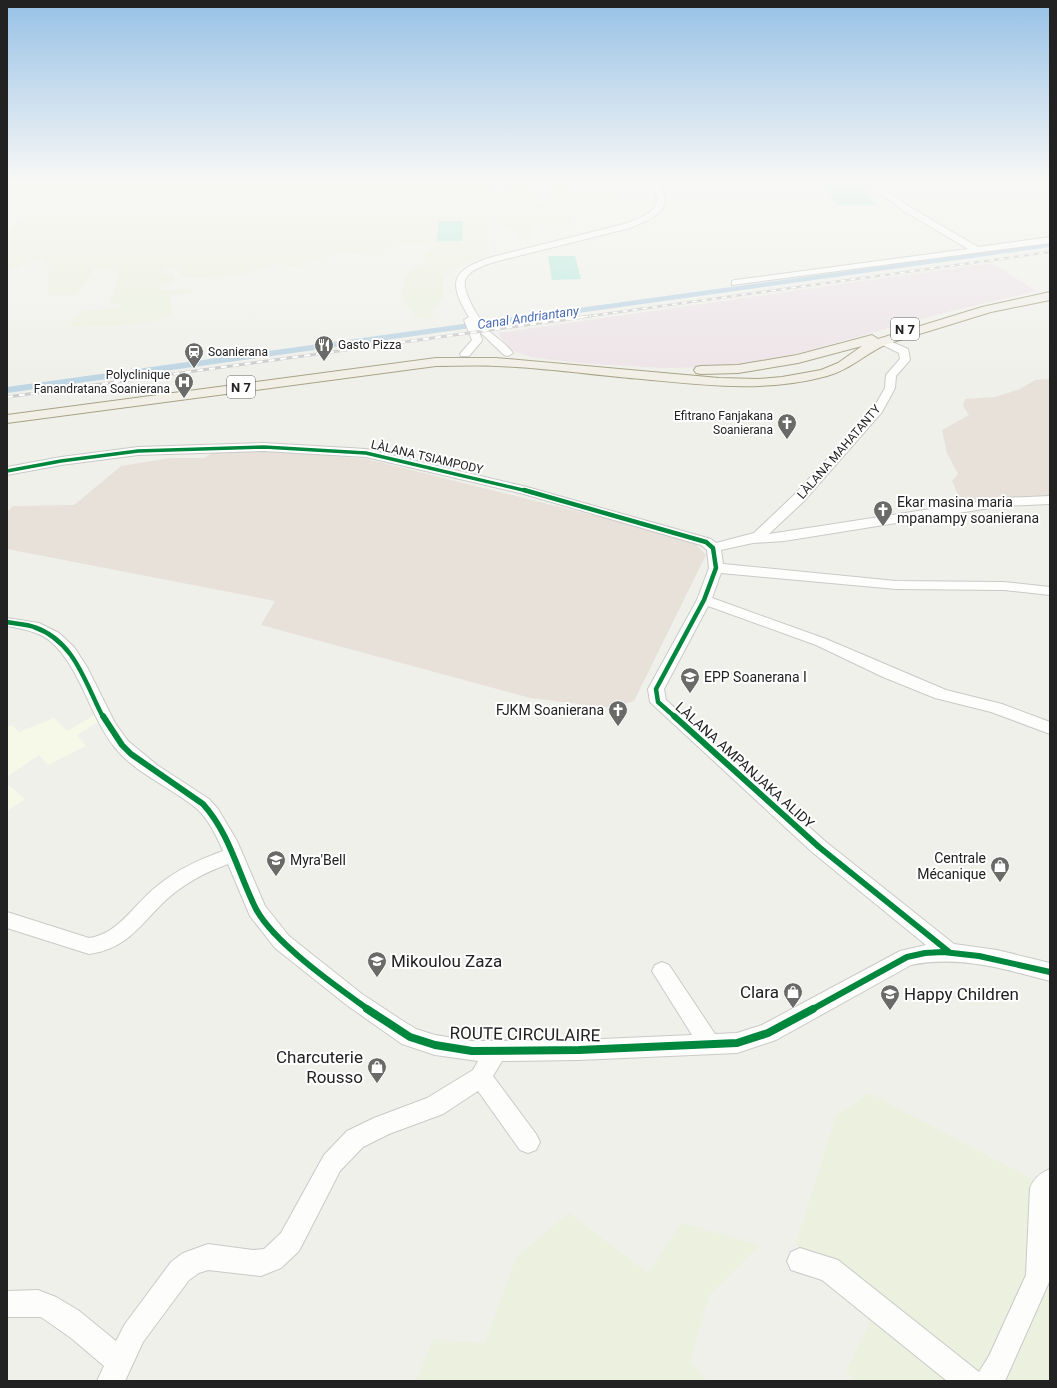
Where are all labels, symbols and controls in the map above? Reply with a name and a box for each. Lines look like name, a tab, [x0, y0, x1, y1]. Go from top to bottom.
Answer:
water label: Canal Andriantany	[476, 303, 581, 332]
road number: N 7	[891, 318, 919, 340]
restaurant icon: Gasto Pizza	[313, 334, 335, 362]
place label: Gasto Pizza	[338, 338, 401, 352]
station icon: Soanierana	[183, 341, 205, 369]
place label: Soanierana	[208, 345, 268, 359]
place label: Polyclinique Fanandratana Soanierana	[34, 368, 170, 396]
hospital icon: Polyclinique Fanandratana Soanierana	[173, 371, 195, 399]
road number: N 7	[227, 376, 255, 398]
street label: LÀLANA MAHATANTY	[794, 401, 884, 502]
place label: Efitrano Fanjakana Soanierana	[674, 409, 773, 437]
church icon: Efitrano Fanjakana Soanierana	[776, 412, 798, 440]
street label: LÀLANA TSIAMPODY	[370, 436, 485, 477]
place label: Ekar masina maria mpanampy soanierana	[897, 494, 1039, 526]
church icon: Ekar masina maria mpanampy soanierana	[872, 499, 894, 527]
school or university icon: EPP Soanerana I	[679, 666, 701, 694]
place label: EPP Soanerana I	[704, 669, 807, 685]
street label: LÀLANA AMPANJAKA ALIDY	[673, 698, 819, 832]
church icon: FJKM Soanierana	[607, 699, 629, 727]
place label: FJKM Soanierana	[496, 702, 604, 718]
school or university icon: Myra'Bell	[265, 849, 287, 877]
place label: Centrale Mécanique	[917, 850, 986, 882]
place label: Myra'Bell	[290, 852, 346, 868]
shop icon: Centrale Mécanique	[989, 855, 1011, 883]
school or university icon: Mikoulou Zaza	[366, 950, 388, 978]
place label: Mikoulou Zaza	[391, 951, 502, 971]
shop icon: Clara	[782, 981, 804, 1009]
place label: Clara	[740, 982, 779, 1002]
school or university icon: Happy Children	[879, 983, 901, 1011]
place label: Happy Children	[904, 984, 1019, 1004]
street label: ROUTE CIRCULAIRE	[450, 1023, 601, 1045]
place label: Charcuterie Rousso	[276, 1047, 363, 1087]
shop icon: Charcuterie Rousso	[366, 1056, 388, 1084]

